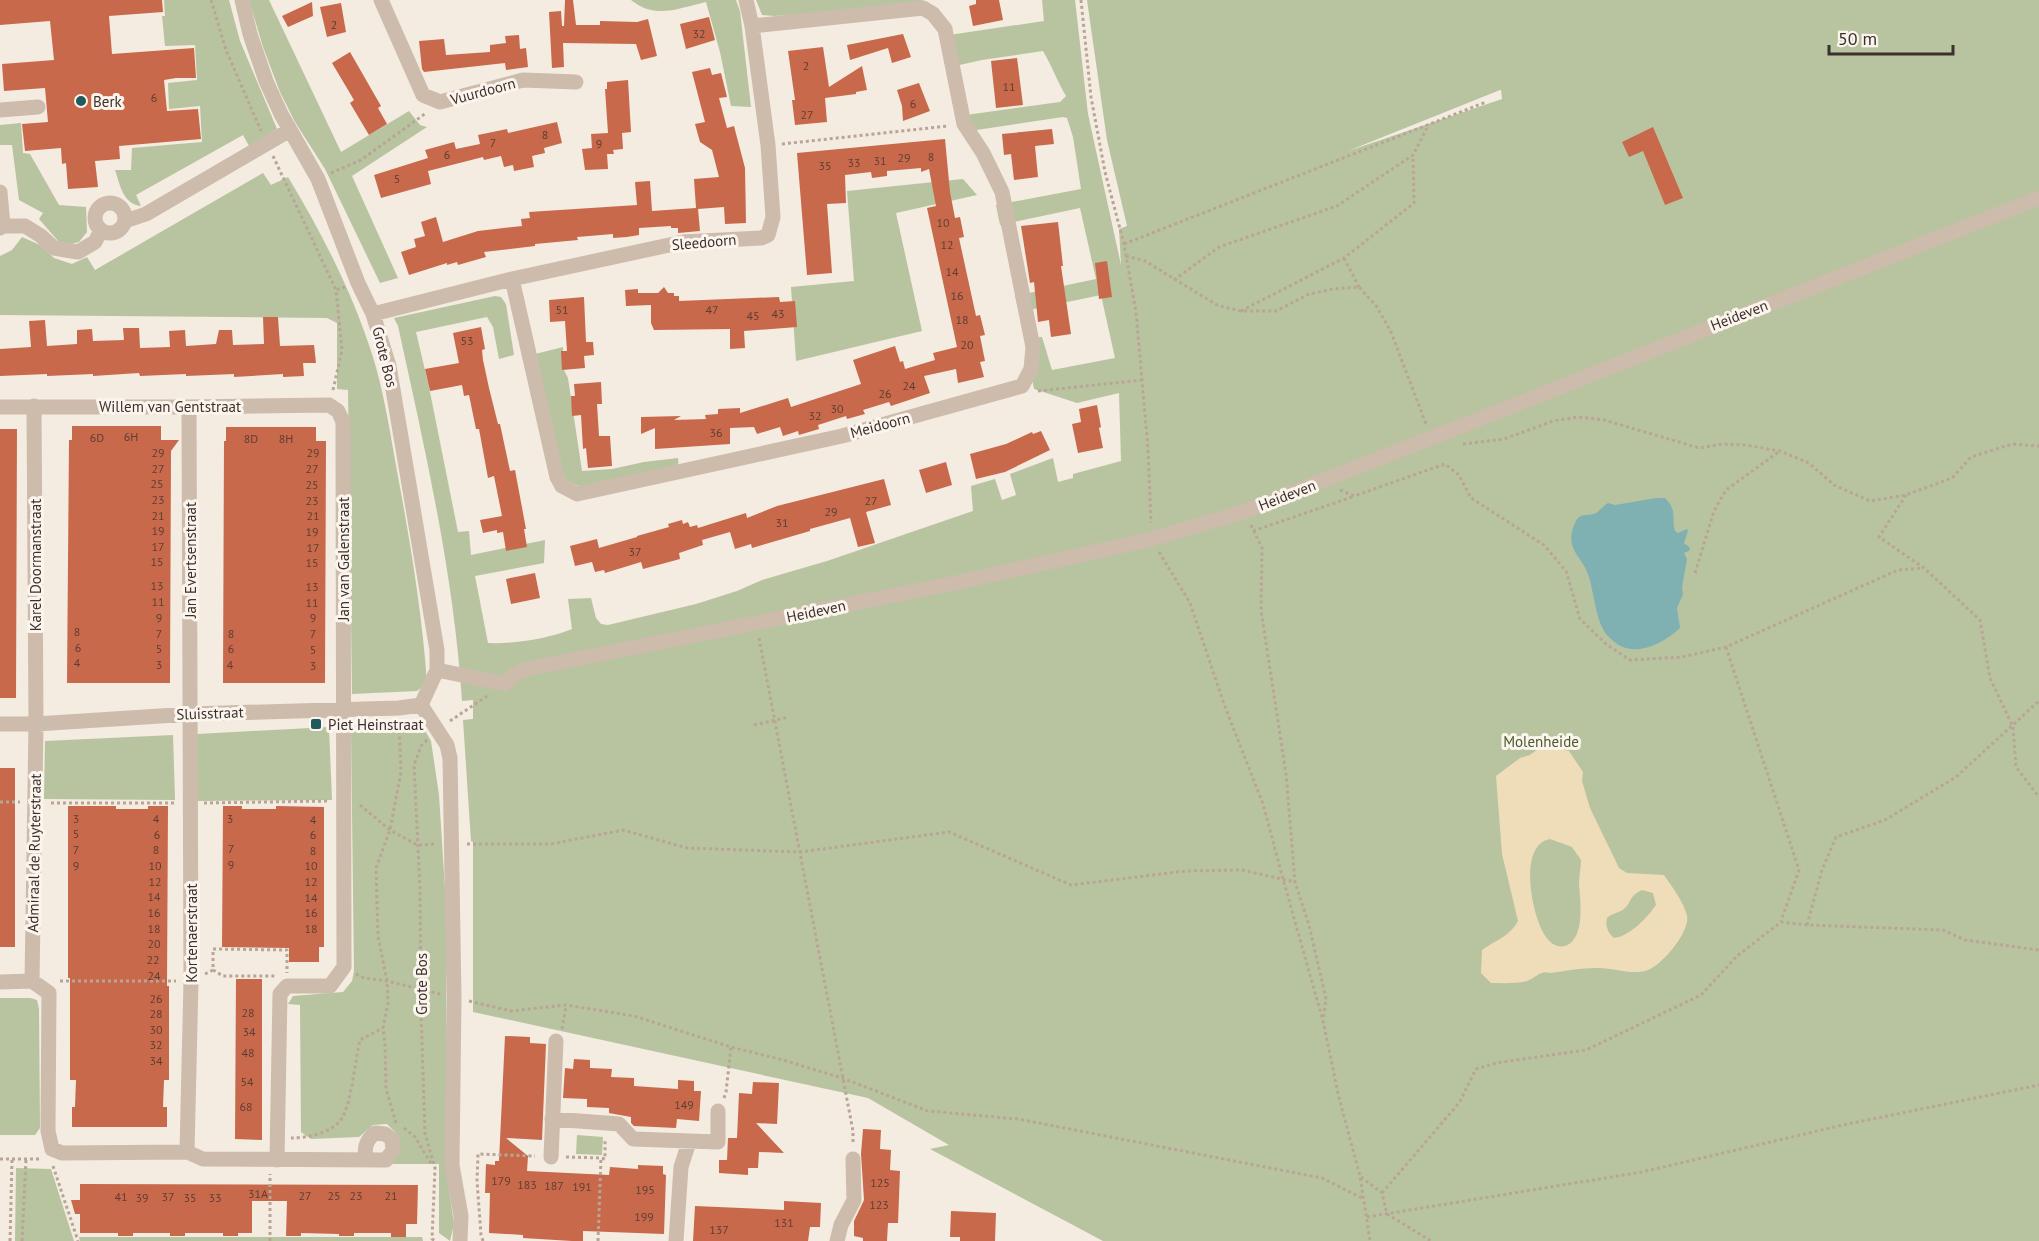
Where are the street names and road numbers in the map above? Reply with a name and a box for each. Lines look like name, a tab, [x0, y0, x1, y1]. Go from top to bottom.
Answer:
street label: Vuurdoorn	[447, 73, 518, 109]
street label: Sleedoorn	[671, 230, 737, 254]
street label: Heideven	[1708, 295, 1770, 335]
street label: Grote Bos	[368, 325, 402, 389]
street label: Willem van Gentstraat	[99, 397, 241, 416]
street label: Meidoorn	[848, 408, 912, 442]
street label: Heideven	[1256, 475, 1318, 515]
street label: Jan van Galenstraat	[334, 497, 353, 622]
street label: Karel Doormanstraat	[26, 499, 45, 631]
street label: Jan Evertsenstraat	[181, 502, 200, 619]
street label: Heideven	[785, 595, 847, 627]
street label: Sluisstraat	[176, 702, 244, 724]
street label: Admiraal de Ruyterstraat	[23, 773, 45, 933]
street label: Kortenaerstraat	[182, 883, 201, 983]
street label: Grote Bos	[412, 953, 431, 1015]

